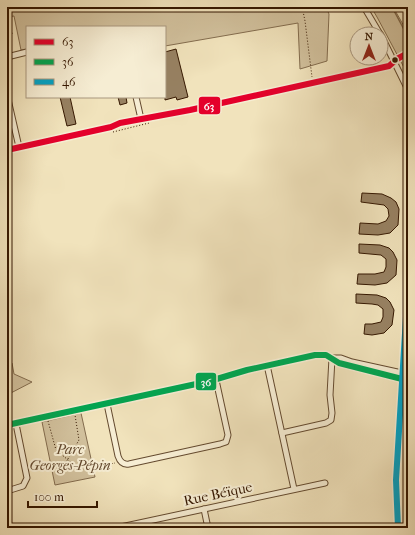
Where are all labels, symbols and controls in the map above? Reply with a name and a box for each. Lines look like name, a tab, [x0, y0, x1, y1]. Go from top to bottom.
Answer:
legend	[26, 26, 166, 98]
north arrow	[349, 26, 389, 66]
text: N	[365, 30, 374, 43]
text: 63	[62, 35, 73, 49]
text: 36	[62, 55, 74, 69]
unlabelled marker	[390, 55, 400, 65]
text: 46	[62, 75, 76, 89]
line badge: 63	[198, 96, 221, 115]
text: 63	[204, 100, 215, 113]
line badge: 36	[195, 372, 217, 391]
text: 36	[201, 376, 212, 389]
park label: Parc Georges-Pépin	[29, 441, 111, 474]
street label: Rue Béïque	[182, 478, 254, 510]
scale bar	[28, 483, 97, 509]
text: 100 m	[34, 490, 64, 504]

